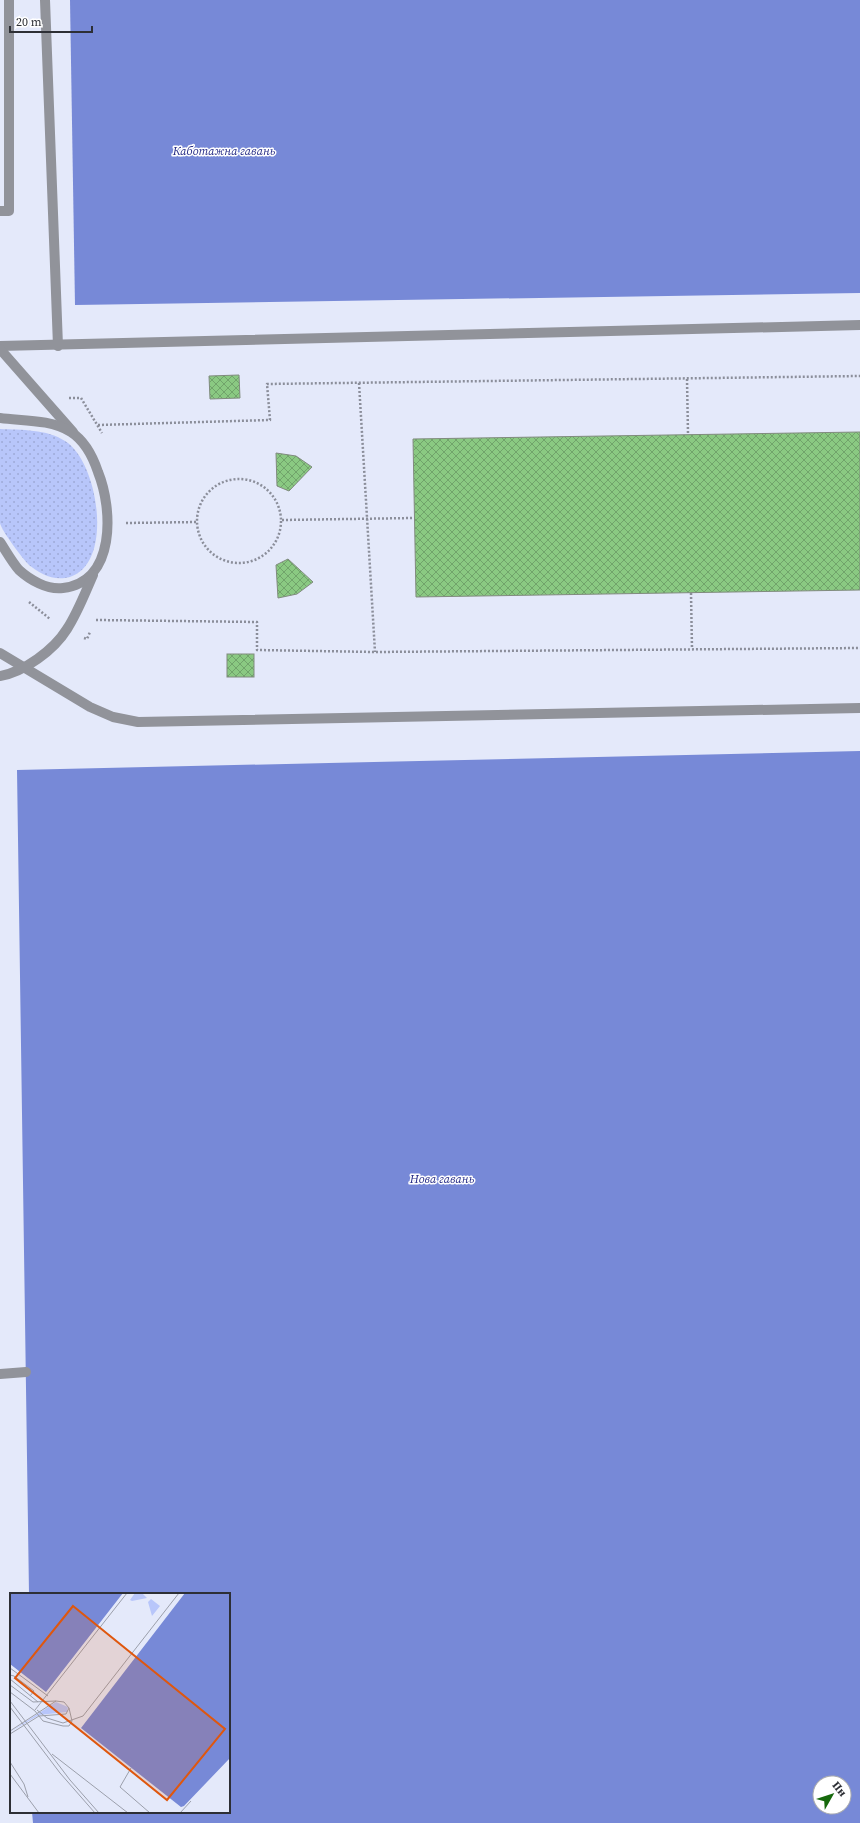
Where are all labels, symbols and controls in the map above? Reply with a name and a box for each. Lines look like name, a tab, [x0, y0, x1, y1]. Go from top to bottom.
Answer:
scale bar	[10, 8, 92, 34]
text: 20 m	[16, 14, 42, 30]
water label: Каботажна гавань	[172, 143, 276, 159]
water label: Нова гавань	[409, 1171, 475, 1187]
inset map	[10, 1593, 230, 1813]
north arrow	[812, 1775, 852, 1815]
text: Пн	[829, 1778, 850, 1800]

